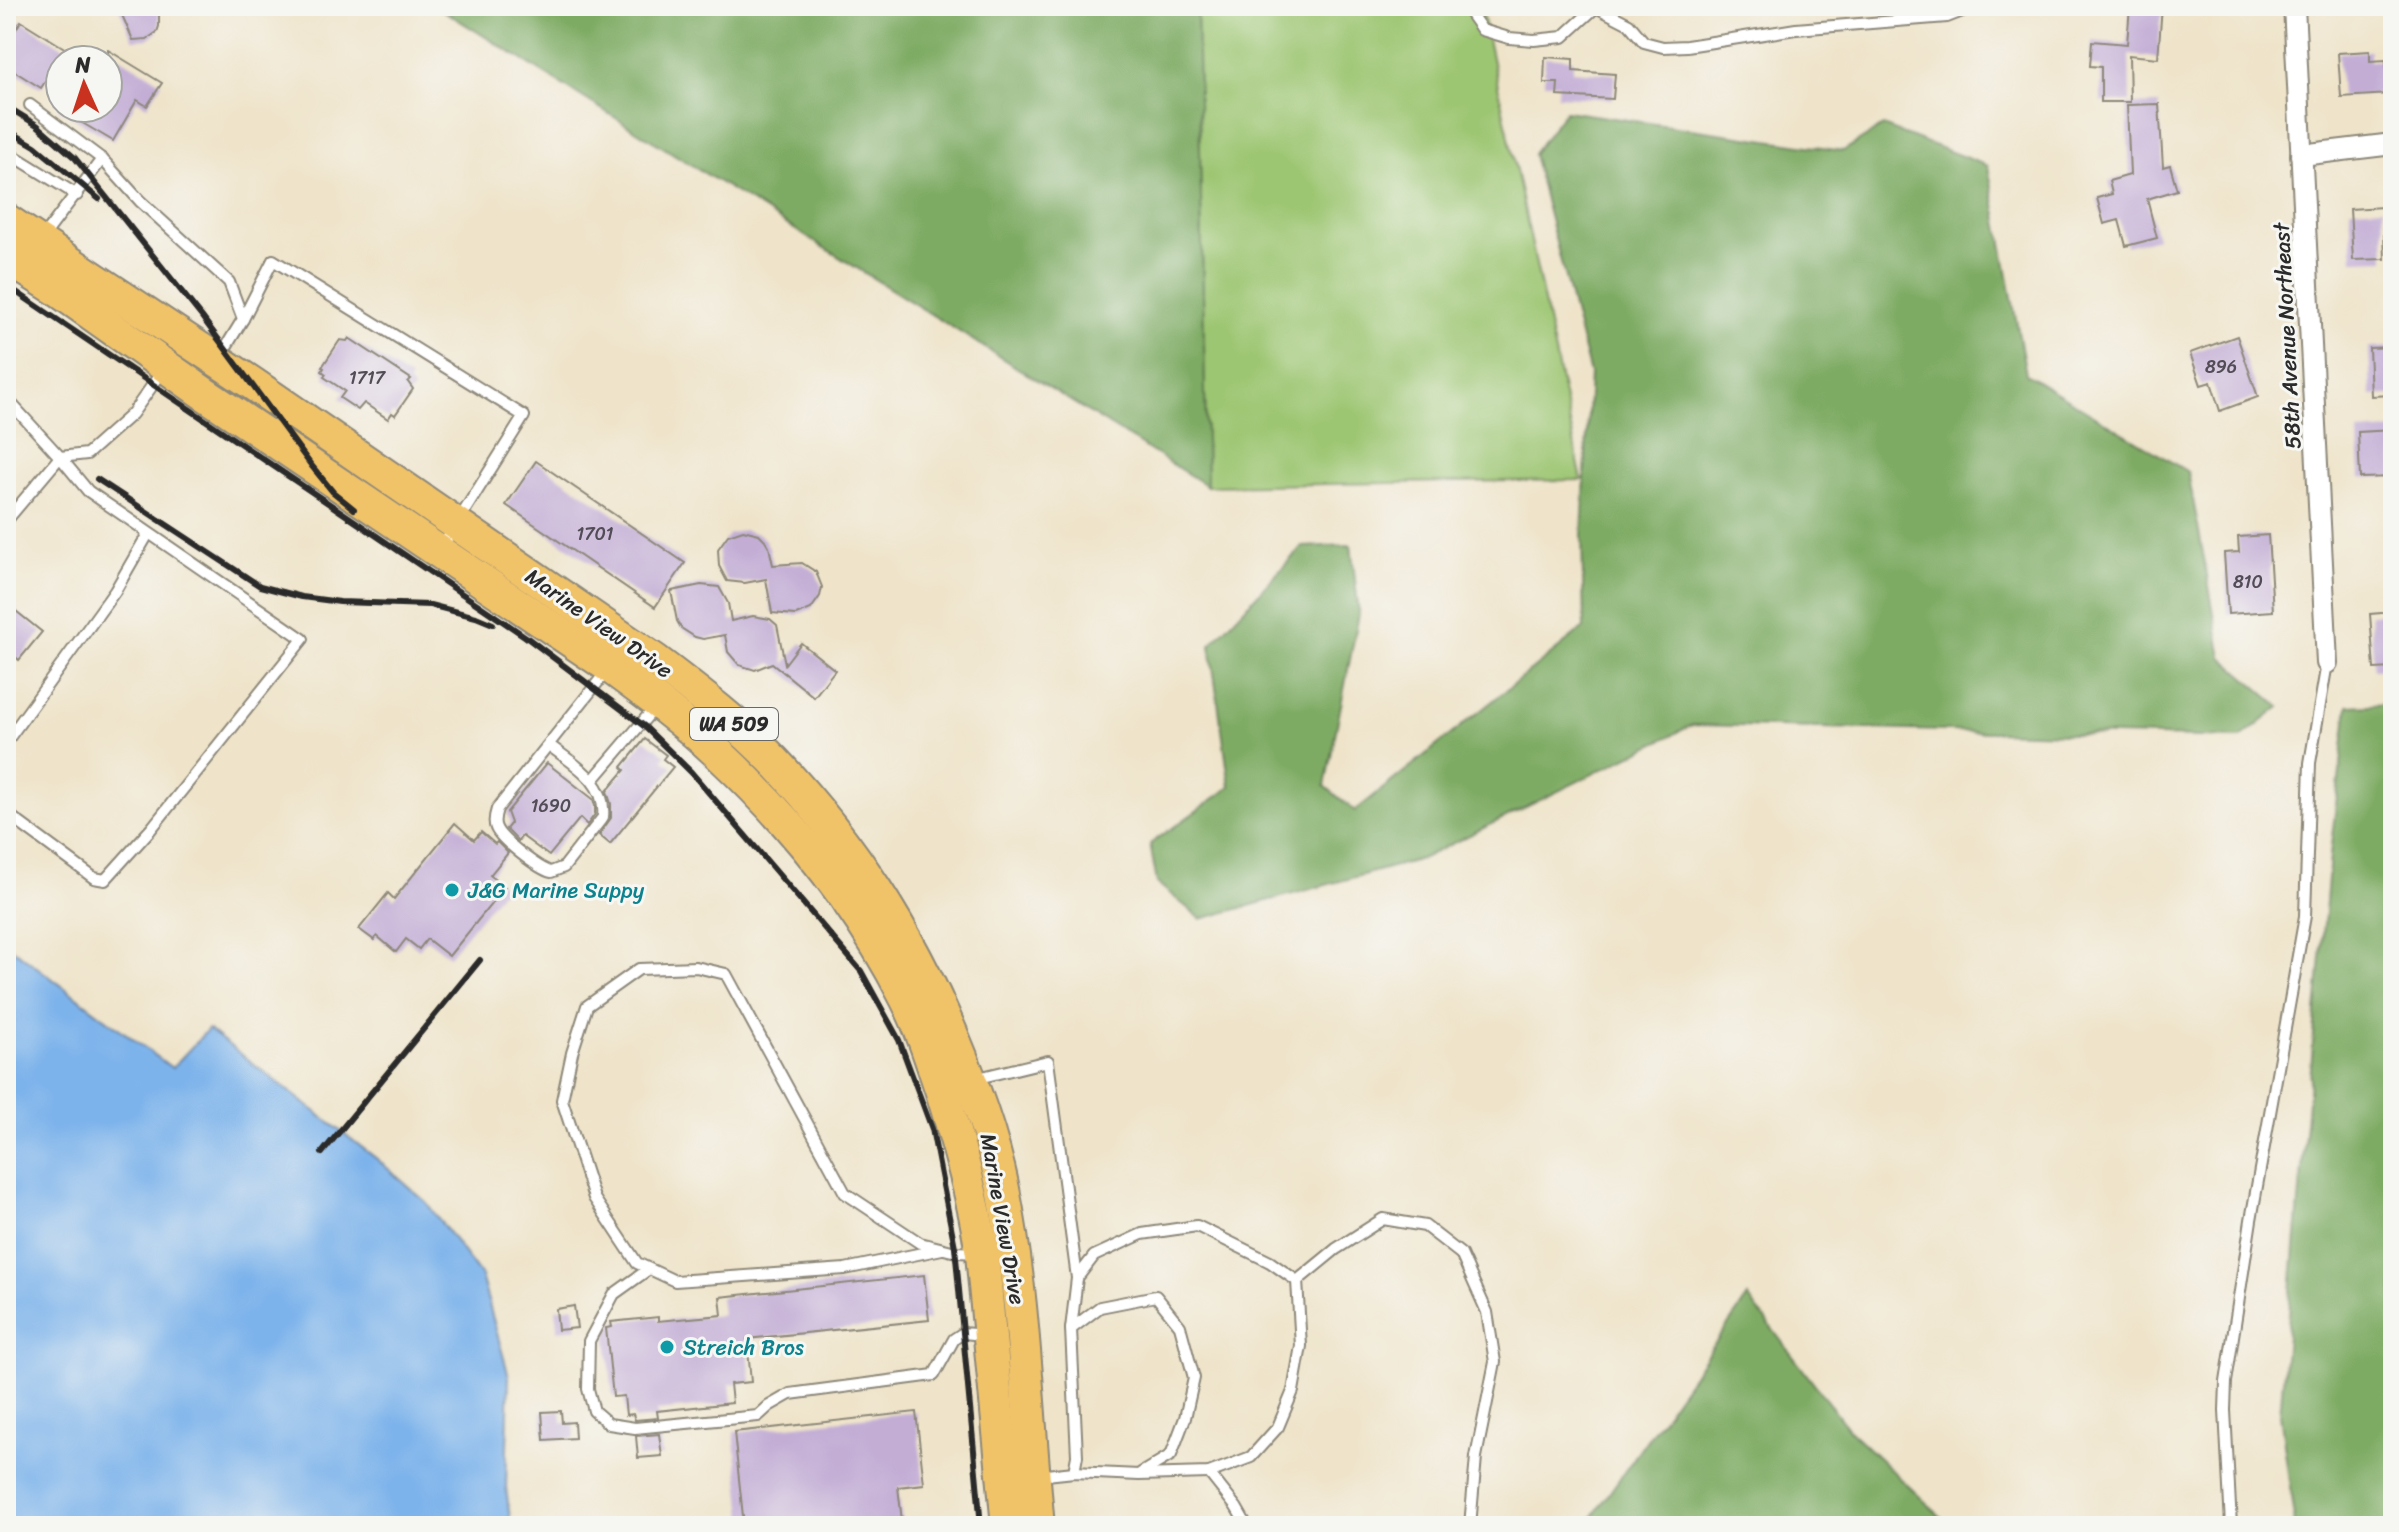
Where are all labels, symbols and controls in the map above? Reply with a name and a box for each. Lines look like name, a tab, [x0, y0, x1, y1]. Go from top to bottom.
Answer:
north arrow	[44, 44, 124, 124]
text: N	[73, 45, 92, 84]
street label: 58th Avenue Northeast	[2262, 221, 2312, 450]
house number: 896	[2205, 351, 2237, 383]
house number: 1717	[349, 362, 387, 394]
house number: 1701	[576, 518, 614, 550]
street label: Marine View Drive	[517, 557, 681, 689]
house number: 810	[2233, 566, 2263, 598]
road number: WA 509	[690, 708, 778, 740]
house number: 1690	[531, 790, 571, 822]
place label: J&G Marine Suppy	[467, 871, 645, 910]
marker: J&G Marine Suppy	[443, 881, 461, 899]
street label: Marine View Drive	[969, 1130, 1037, 1308]
place label: Streich Bros	[683, 1328, 804, 1367]
marker: Streich Bros	[658, 1338, 676, 1356]

